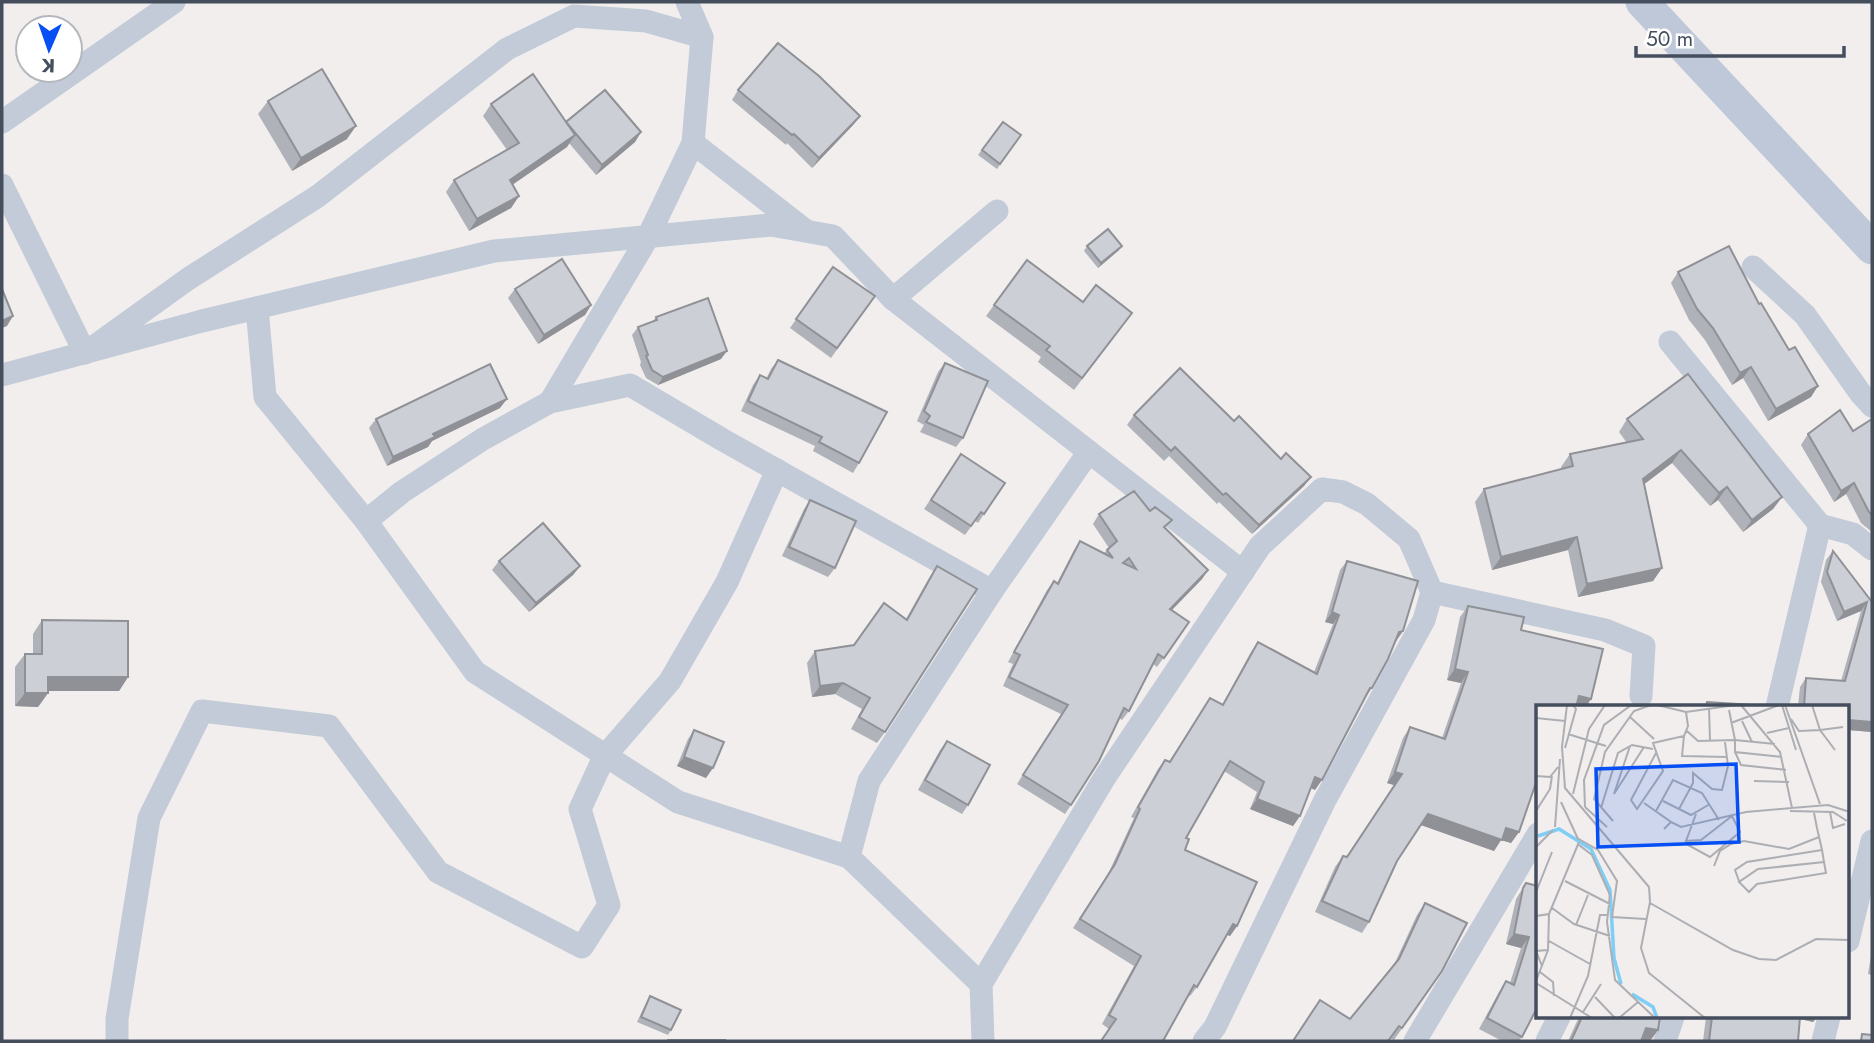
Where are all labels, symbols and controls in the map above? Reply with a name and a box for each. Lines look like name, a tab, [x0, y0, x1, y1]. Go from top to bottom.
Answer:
north arrow	[14, 14, 84, 84]
scale bar	[1636, 14, 1844, 58]
text: 50 m	[1646, 24, 1693, 54]
text: K	[41, 52, 56, 79]
inset map	[1536, 705, 1850, 1018]

